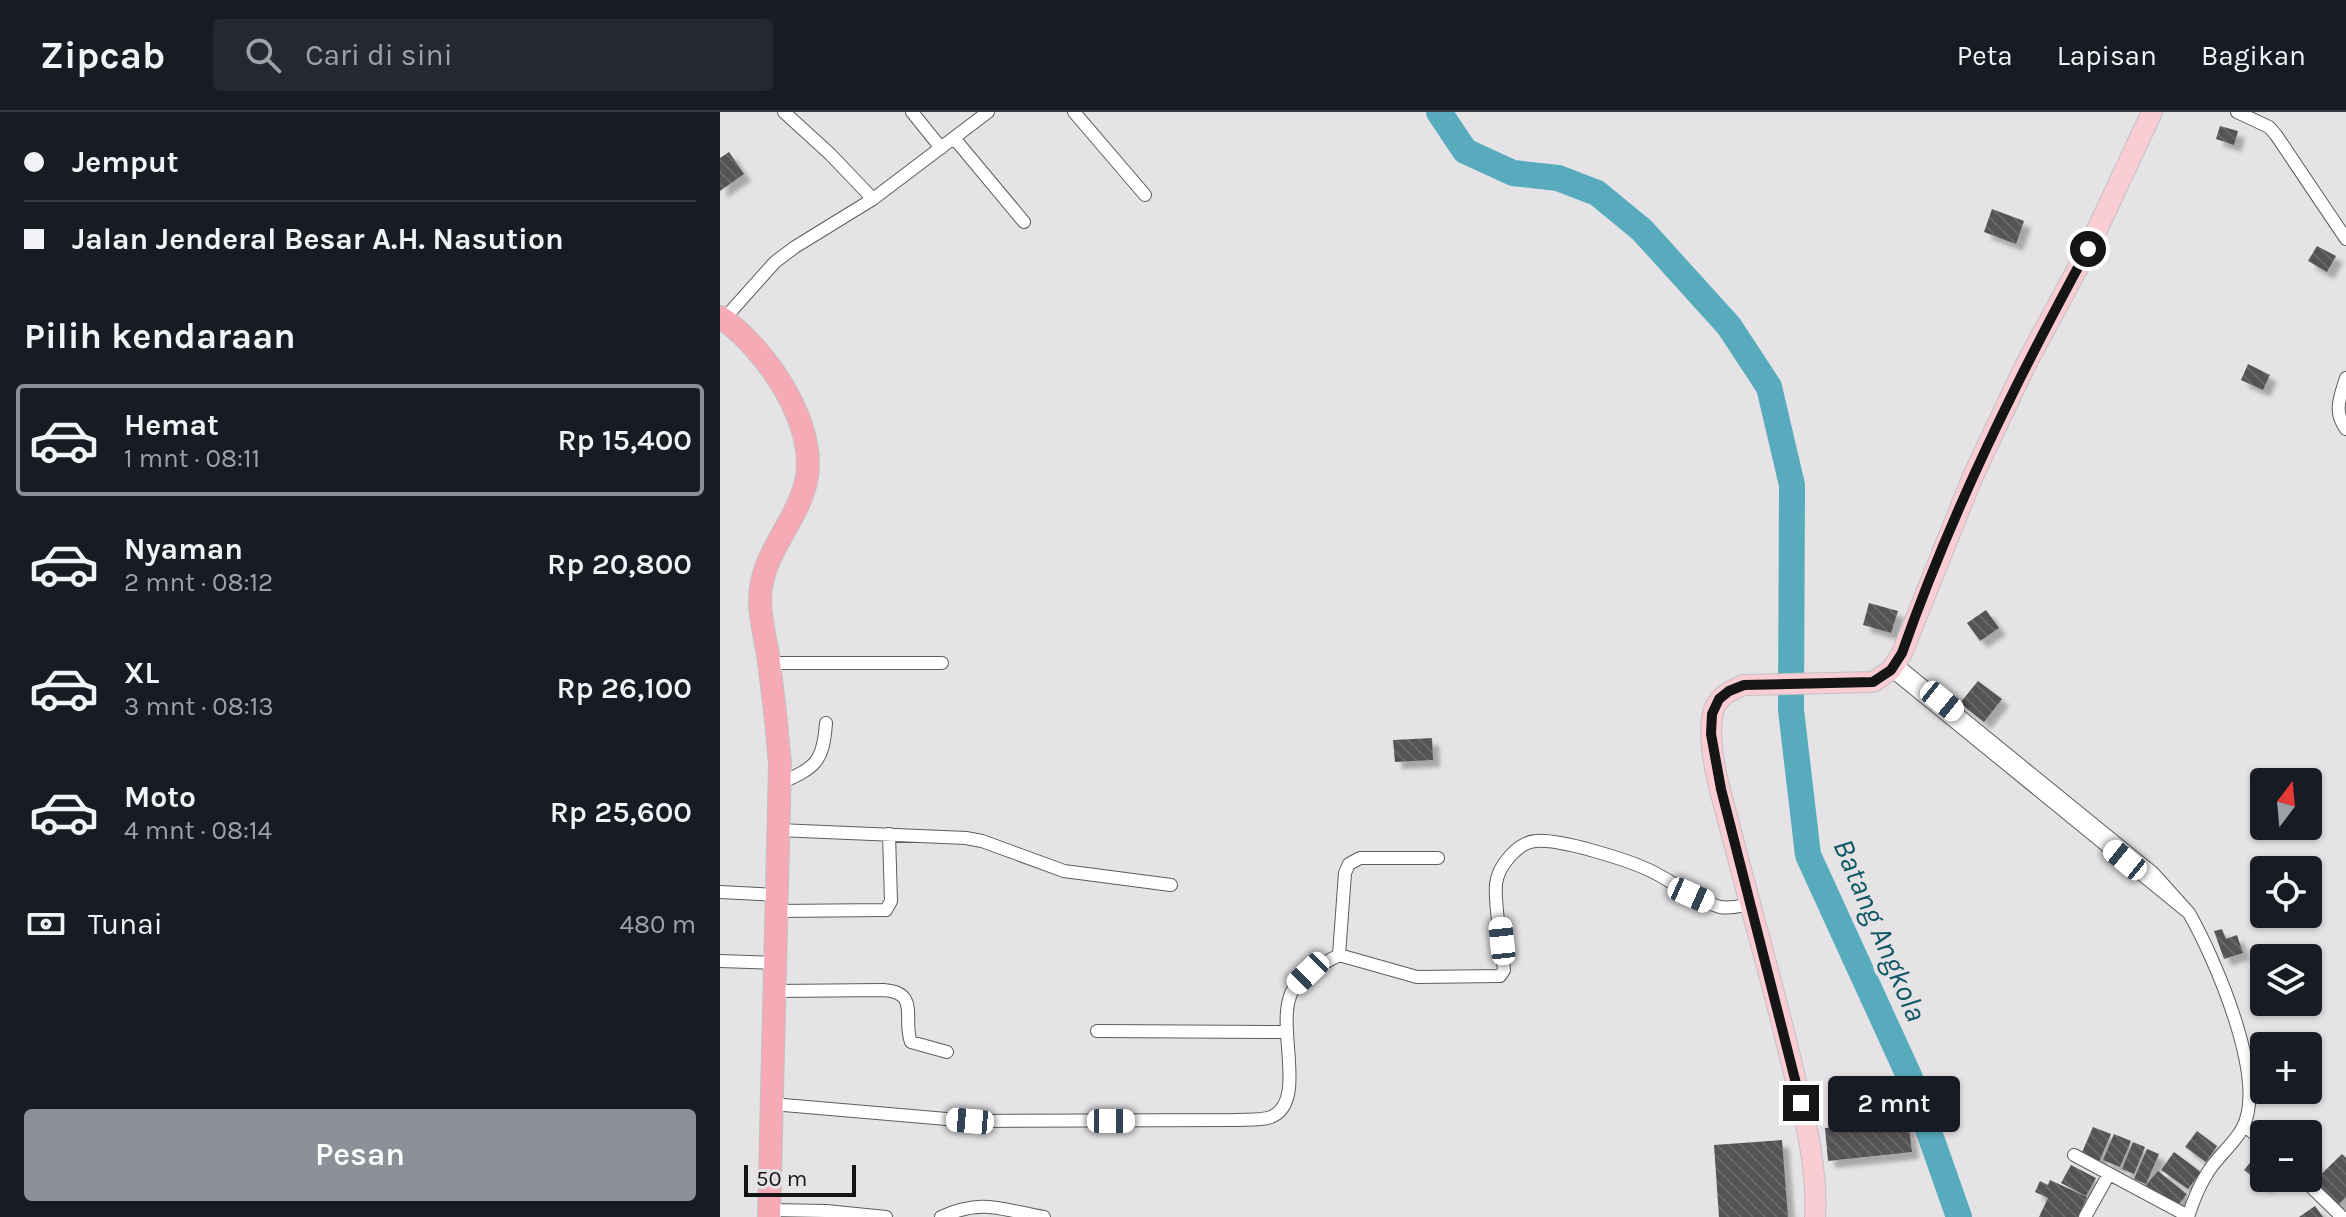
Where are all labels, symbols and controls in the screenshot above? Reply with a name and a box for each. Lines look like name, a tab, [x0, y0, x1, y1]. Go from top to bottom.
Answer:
search box	[213, 19, 773, 91]
text: Zipcab	[40, 33, 165, 78]
icon: search	[241, 33, 285, 77]
text: Cari di sini	[305, 37, 453, 73]
text: Peta	[1957, 39, 2013, 72]
text: Lapisan	[2057, 39, 2157, 72]
text: Bagikan	[2201, 39, 2306, 72]
text: Jemput	[72, 144, 179, 180]
text: Jalan Jenderal Besar A.H. Nasution	[72, 221, 564, 257]
route start	[2070, 231, 2106, 267]
text: Pilih kendaraan	[24, 315, 296, 357]
icon: car	[28, 404, 100, 476]
text: Hemat	[124, 407, 219, 443]
text: Rp 15,400	[557, 422, 692, 458]
text: 1 mnt · 08:11	[124, 443, 260, 474]
icon: car	[28, 528, 100, 600]
text: Nyaman	[124, 531, 243, 567]
text: Rp 20,800	[547, 546, 692, 582]
text: 2 mnt · 08:12	[124, 567, 273, 598]
icon: car	[28, 652, 100, 724]
text: XL	[124, 655, 159, 691]
text: Rp 26,100	[556, 670, 692, 706]
car	[1916, 677, 1968, 725]
text: 3 mnt · 08:13	[124, 691, 274, 722]
north arrow	[2250, 768, 2322, 840]
map controls	[2250, 768, 2322, 1192]
icon: car	[28, 776, 100, 848]
text: Moto	[124, 779, 196, 815]
text: Rp 25,600	[550, 794, 692, 830]
text: 4 mnt · 08:14	[124, 815, 272, 846]
water label: Batang Angkola	[1825, 833, 1935, 1027]
car	[2099, 836, 2151, 884]
button: locate	[2250, 856, 2322, 928]
car	[1664, 874, 1718, 916]
icon: cash	[24, 902, 68, 946]
text: Tunai	[88, 906, 163, 942]
text: 480 m	[620, 909, 696, 940]
car	[1488, 916, 1516, 966]
button: layers	[2250, 944, 2322, 1016]
car	[1282, 948, 1334, 998]
button: +	[2250, 1032, 2322, 1104]
callout: 2 mnt	[1829, 1075, 1961, 1131]
route end	[1783, 1085, 1819, 1121]
text: 2 mnt	[1858, 1088, 1930, 1119]
car	[945, 1107, 995, 1135]
button: Pesan	[24, 1109, 696, 1201]
car	[1087, 1109, 1135, 1133]
button: −	[2250, 1120, 2322, 1192]
scale bar	[744, 1161, 856, 1197]
text: 50 m	[756, 1166, 807, 1192]

